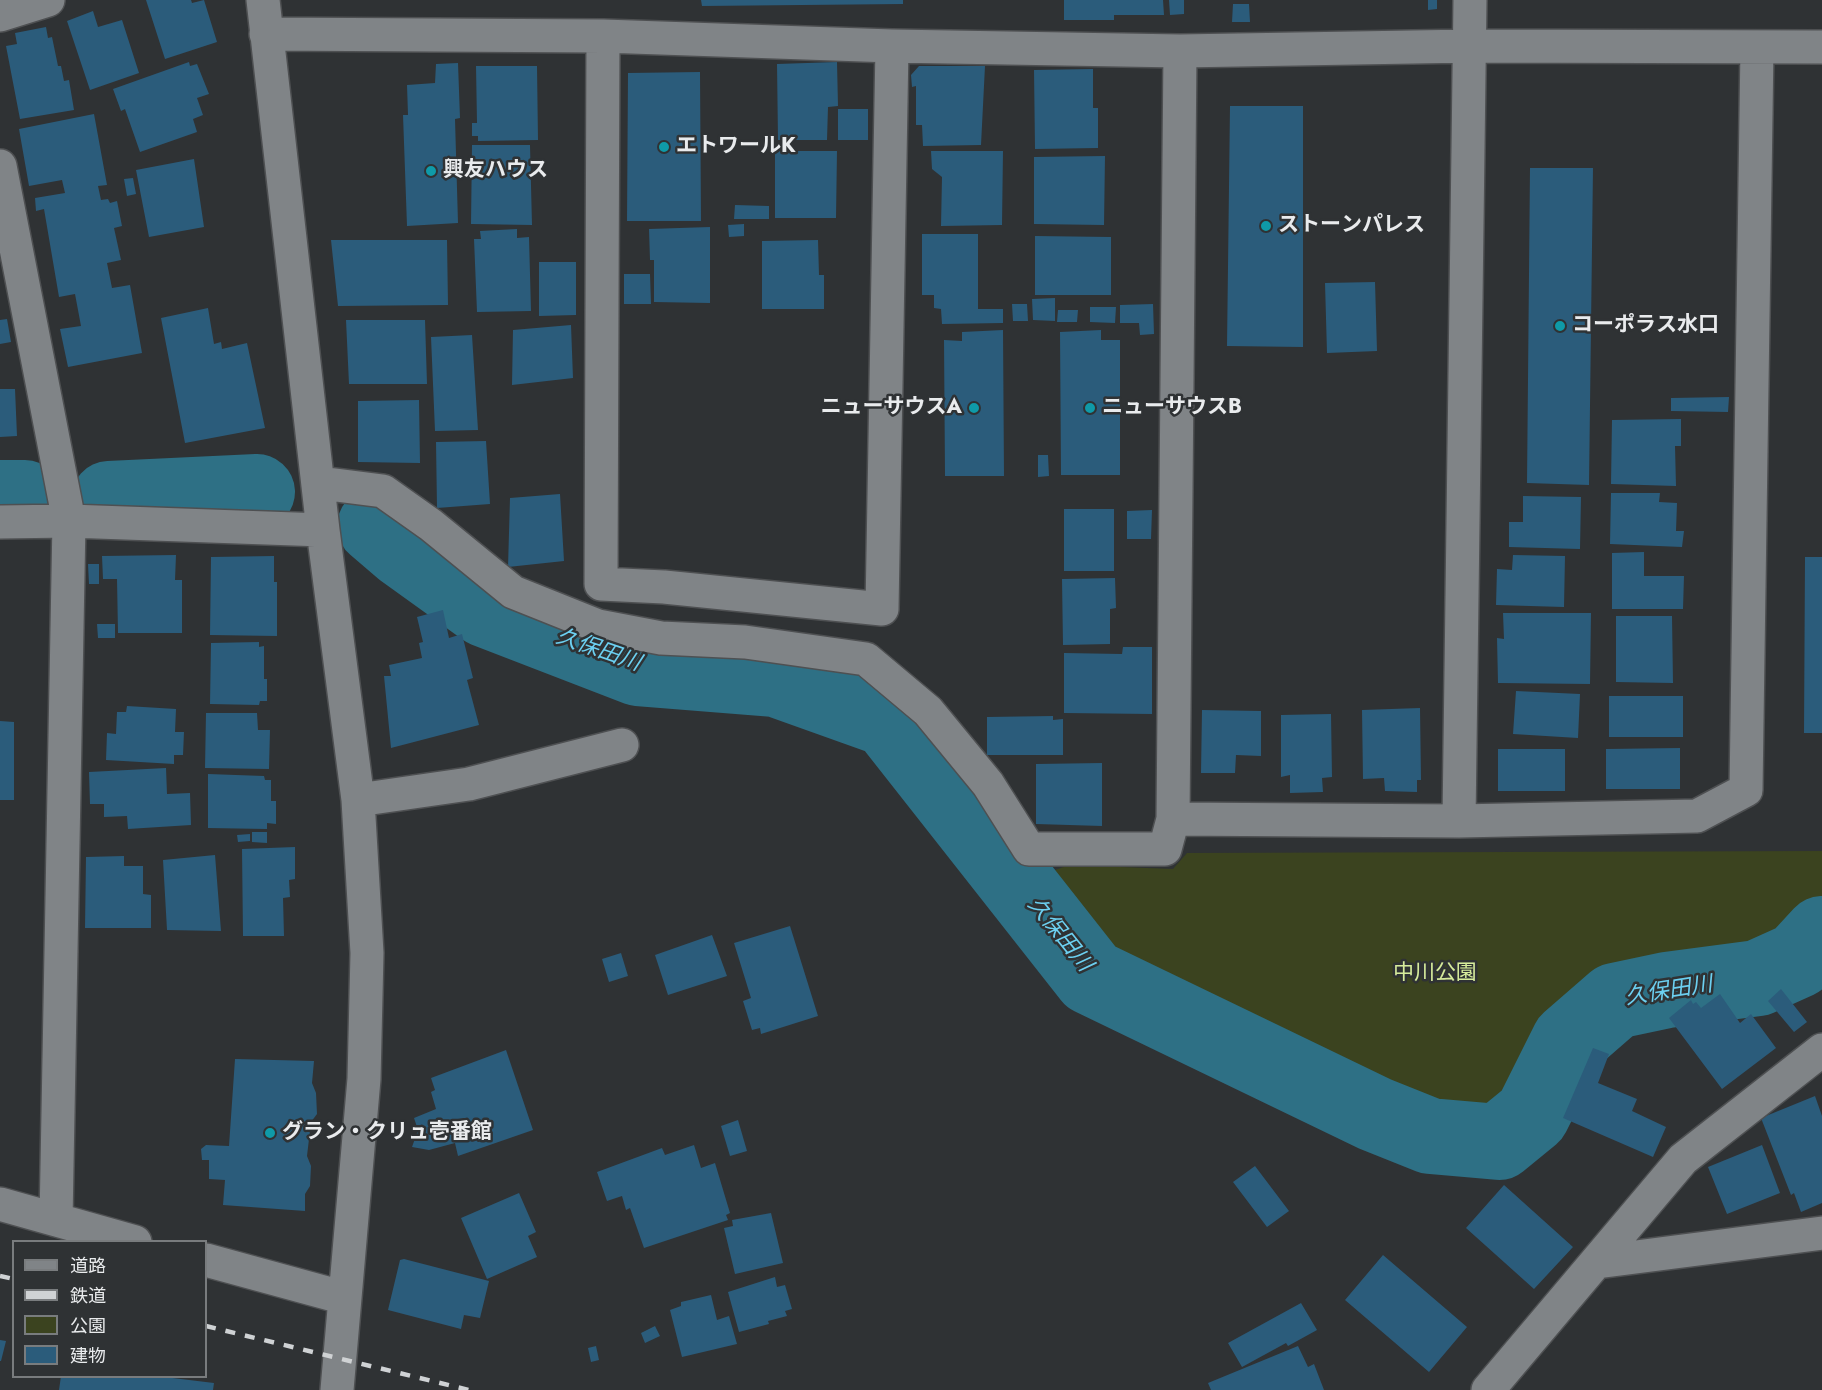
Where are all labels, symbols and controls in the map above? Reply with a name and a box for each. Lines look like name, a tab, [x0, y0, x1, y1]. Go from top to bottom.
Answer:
place label: エトワールK	[676, 134, 796, 160]
marker: エトワールK	[657, 140, 671, 154]
place label: 興友ハウス	[443, 158, 548, 184]
marker: 興友ハウス	[424, 164, 438, 178]
place label: ストーンパレス	[1278, 213, 1425, 239]
marker: ストーンパレス	[1259, 219, 1273, 233]
place label: コーポラス水口	[1572, 313, 1719, 339]
marker: コーポラス水口	[1553, 319, 1567, 333]
place label: ニューサウスA	[821, 395, 962, 421]
place label: ニューサウスB	[1102, 395, 1242, 421]
marker: ニューサウスA	[967, 401, 981, 415]
marker: ニューサウスB	[1083, 401, 1097, 415]
water label: 久保田川	[552, 624, 644, 678]
water label: 久保田川	[1021, 892, 1097, 978]
park label: 中川公園	[1393, 961, 1477, 987]
water label: 久保田川	[1623, 972, 1715, 1012]
place label: グラン・クリュ壱番館	[282, 1120, 492, 1146]
marker: グラン・クリュ壱番館	[263, 1126, 277, 1140]
legend	[12, 1240, 207, 1378]
text: 道路	[70, 1253, 106, 1279]
text: 鉄道	[70, 1283, 106, 1309]
text: 公園	[70, 1313, 106, 1339]
text: 建物	[70, 1343, 106, 1369]

